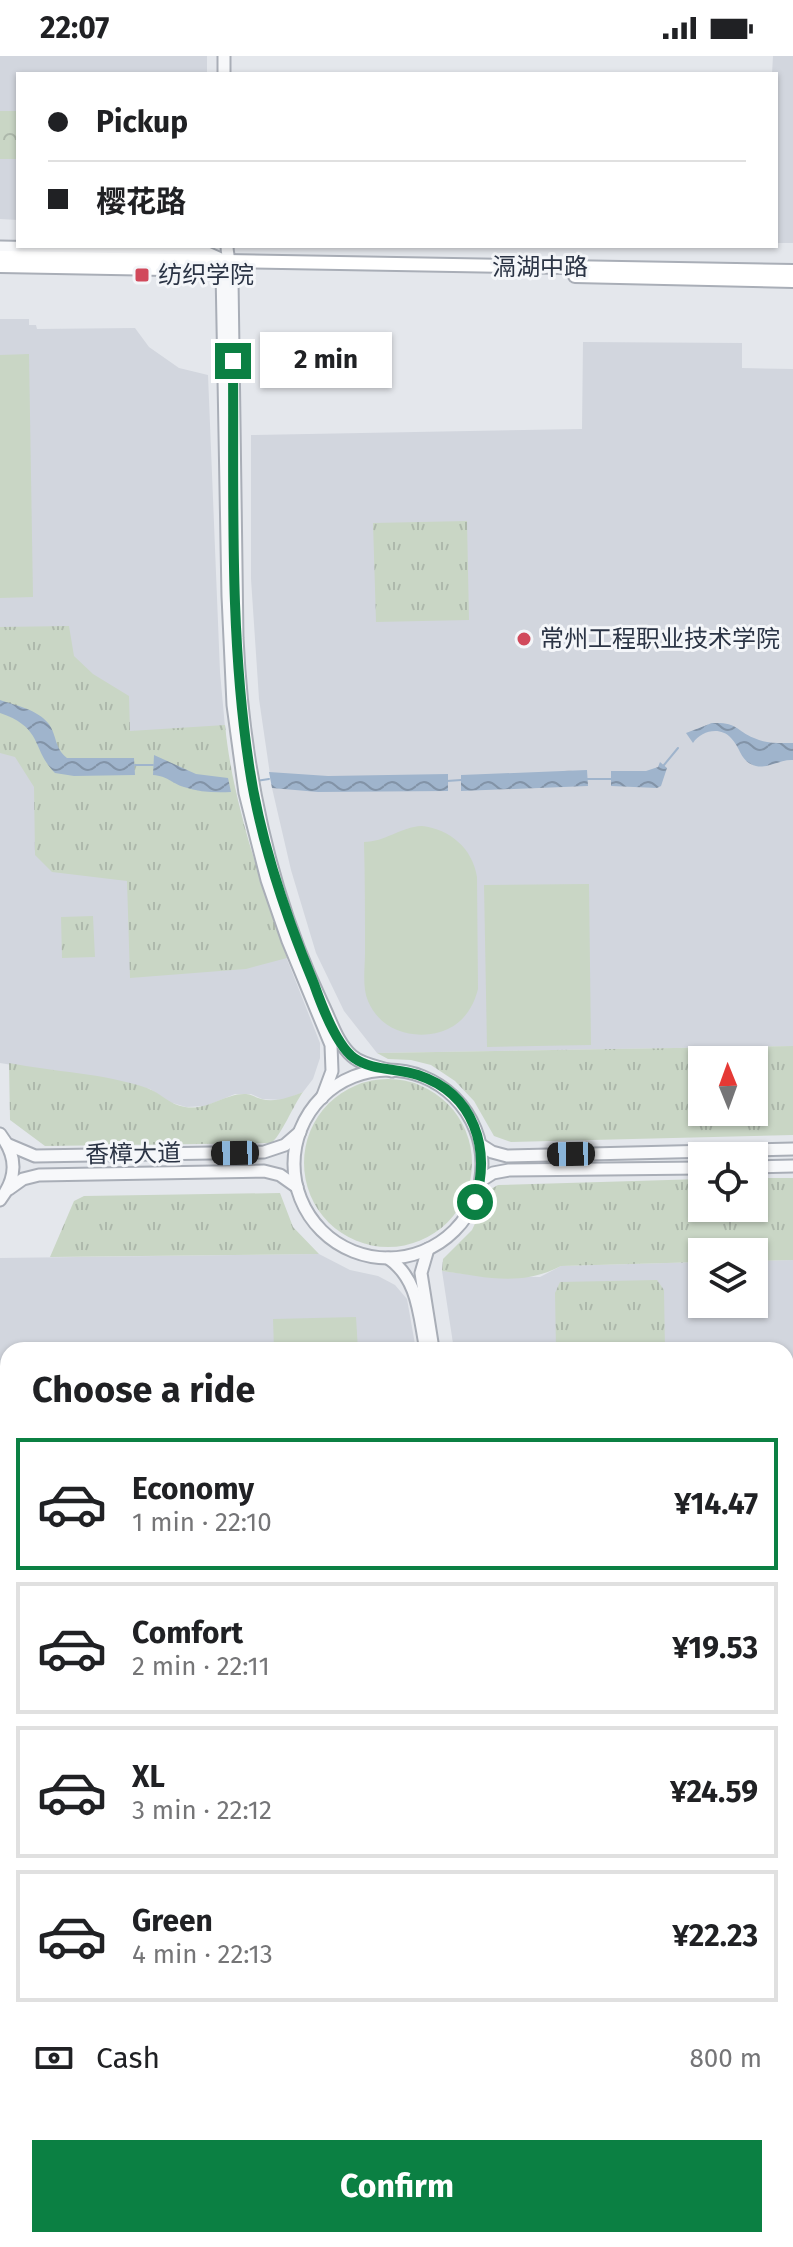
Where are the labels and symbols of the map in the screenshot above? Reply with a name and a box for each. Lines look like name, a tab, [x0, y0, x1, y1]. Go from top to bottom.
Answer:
street label: 滆湖中路	[492, 253, 588, 281]
place label: 纺织学院	[158, 261, 254, 289]
marker: 纺织学院	[133, 266, 151, 284]
callout: 2 min	[261, 333, 393, 389]
route end	[215, 343, 251, 379]
place label: 常州工程职业技术学院	[540, 625, 780, 653]
marker: 常州工程职业技术学院	[515, 630, 533, 648]
north arrow	[688, 1046, 768, 1126]
street label: 香樟大道	[85, 1139, 181, 1169]
car	[211, 1141, 259, 1165]
car	[547, 1142, 595, 1166]
route start	[457, 1184, 493, 1220]

